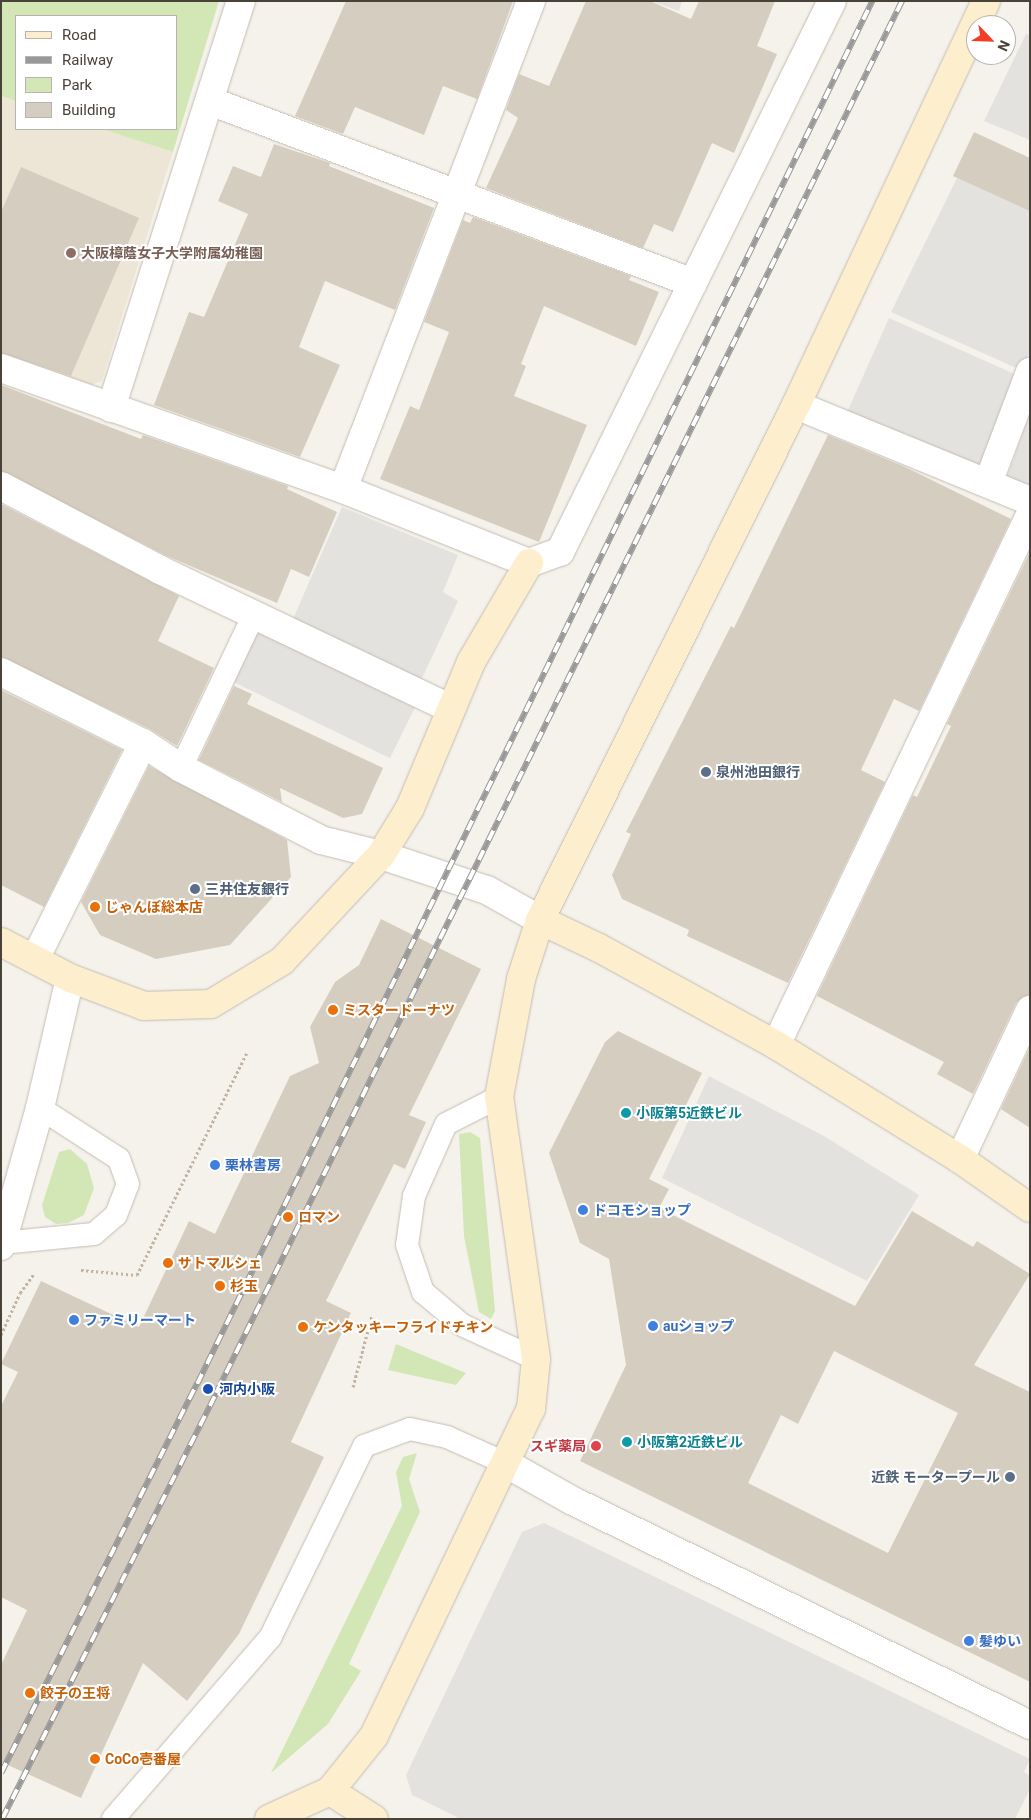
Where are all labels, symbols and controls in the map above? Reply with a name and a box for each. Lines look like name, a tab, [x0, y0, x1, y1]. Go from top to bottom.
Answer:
legend	[15, 15, 178, 130]
north arrow	[966, 15, 1016, 65]
text: Road	[62, 26, 96, 44]
text: N	[994, 38, 1013, 53]
text: Railway	[62, 51, 113, 69]
text: Park	[62, 76, 92, 94]
text: Building	[62, 101, 116, 119]
place label: 大阪樟蔭女子大学附属幼稚園	[81, 245, 263, 261]
marker: 大阪樟蔭女子大学附属幼稚園	[65, 247, 77, 259]
place label: 泉州池田銀行	[716, 764, 800, 780]
marker: 泉州池田銀行	[700, 766, 712, 778]
place label: 三井住友銀行	[205, 881, 289, 897]
marker: 三井住友銀行	[189, 883, 201, 895]
place label: じゃんぼ総本店	[105, 899, 203, 915]
marker: じゃんぼ総本店	[89, 901, 101, 913]
place label: ミスタードーナツ	[343, 1002, 455, 1018]
marker: ミスタードーナツ	[327, 1004, 339, 1016]
place label: 小阪第5近鉄ビル	[636, 1105, 742, 1121]
marker: 小阪第5近鉄ビル	[620, 1107, 632, 1119]
place label: 栗林書房	[225, 1157, 281, 1173]
marker: 栗林書房	[209, 1159, 221, 1171]
place label: ドコモショップ	[593, 1202, 691, 1218]
marker: ドコモショップ	[577, 1204, 589, 1216]
place label: ロマン	[298, 1209, 340, 1225]
marker: ロマン	[282, 1211, 294, 1223]
place label: サトマルシェ	[178, 1255, 262, 1271]
marker: サトマルシェ	[162, 1257, 174, 1269]
place label: 杉玉	[230, 1278, 258, 1294]
marker: 杉玉	[214, 1280, 226, 1292]
place label: ファミリーマート	[84, 1312, 196, 1328]
marker: ファミリーマート	[68, 1314, 80, 1326]
place label: auショップ	[663, 1318, 734, 1334]
place label: ケンタッキーフライドチキン	[313, 1319, 495, 1335]
marker: auショップ	[647, 1320, 659, 1332]
marker: ケンタッキーフライドチキン	[297, 1321, 309, 1333]
place label: 河内小阪	[219, 1381, 275, 1397]
marker: 河内小阪	[201, 1382, 215, 1396]
place label: 小阪第2近鉄ビル	[637, 1434, 743, 1450]
marker: 小阪第2近鉄ビル	[621, 1436, 633, 1448]
place label: スギ薬局	[530, 1438, 586, 1454]
marker: スギ薬局	[590, 1440, 602, 1452]
place label: 近鉄 モータープール	[871, 1469, 1000, 1485]
marker: 近鉄 モータープール	[1004, 1471, 1016, 1483]
place label: 髪ゆい	[979, 1633, 1021, 1649]
marker: 髪ゆい	[963, 1635, 975, 1647]
place label: 餃子の王将	[40, 1685, 110, 1701]
marker: 餃子の王将	[24, 1687, 36, 1699]
place label: CoCo壱番屋	[105, 1751, 181, 1767]
marker: CoCo壱番屋	[89, 1753, 101, 1765]

